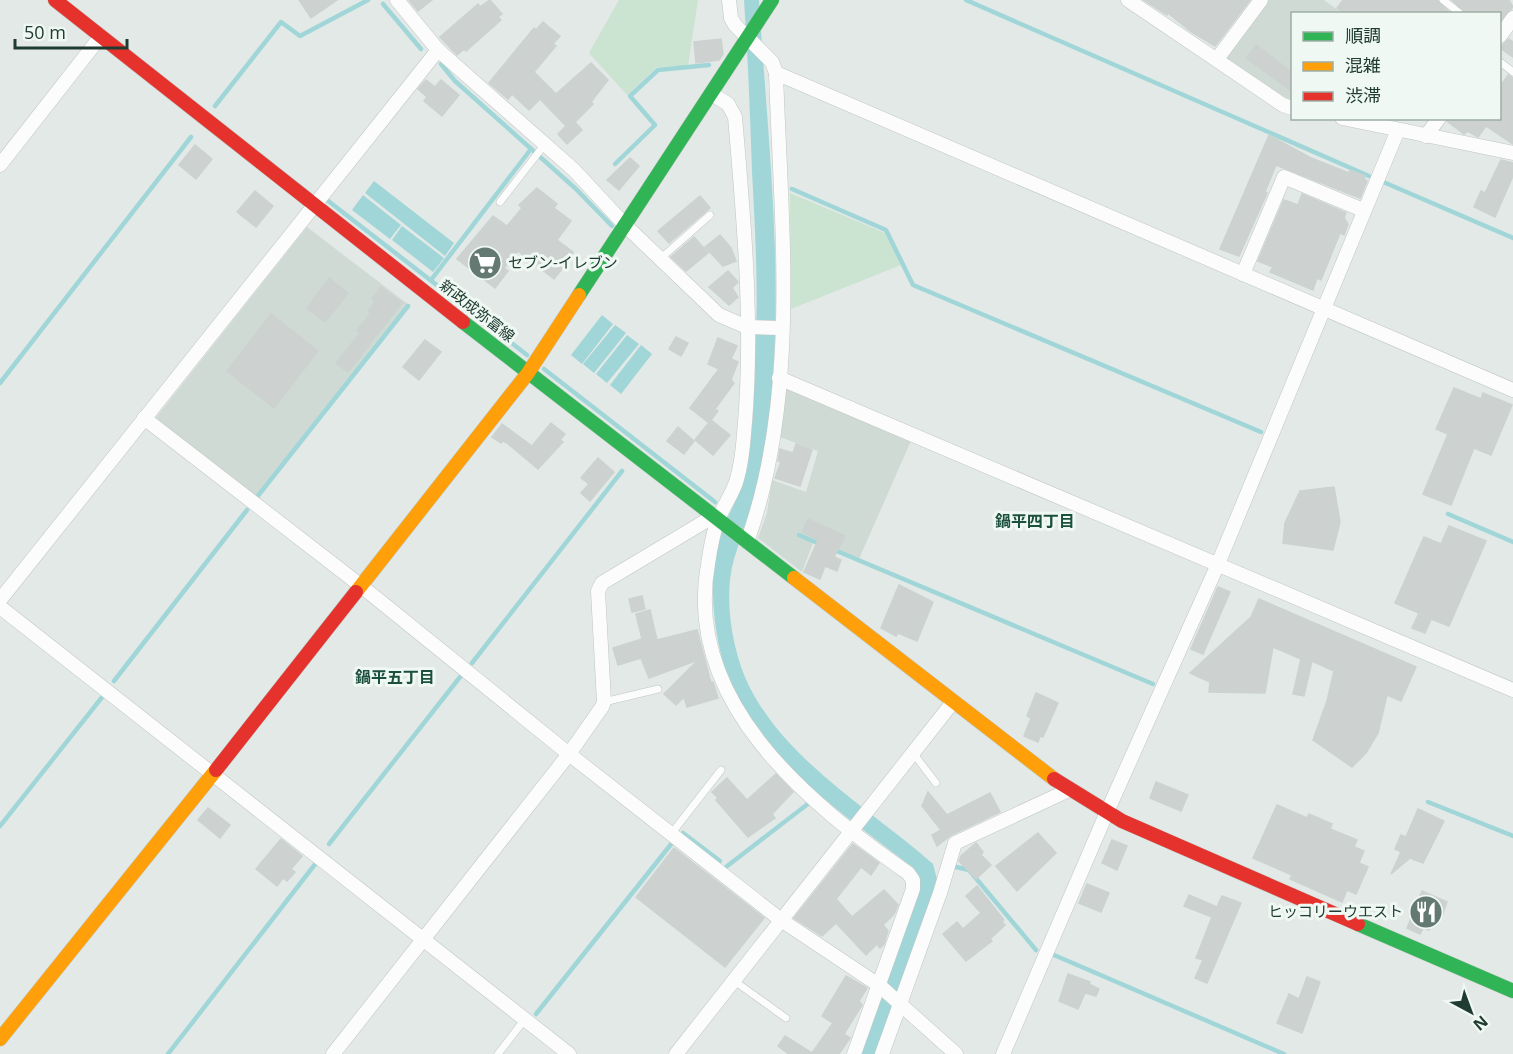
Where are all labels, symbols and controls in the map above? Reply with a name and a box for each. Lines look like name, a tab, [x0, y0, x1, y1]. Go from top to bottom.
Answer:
scale bar	[15, 12, 128, 50]
legend	[1291, 12, 1501, 120]
text: 50 m	[24, 20, 66, 44]
text: 順調	[1345, 23, 1381, 47]
text: 混雑	[1345, 53, 1381, 77]
text: 渋滞	[1345, 83, 1381, 107]
supermarket icon: セブン-イレブン	[467, 245, 503, 281]
place label: セブン-イレブン	[508, 252, 618, 272]
street label: 新政成弥富線	[436, 275, 519, 346]
district label: 鍋平四丁目	[995, 510, 1075, 532]
district label: 鍋平五丁目	[355, 666, 435, 688]
restaurant icon: ヒッコリーウエスト	[1408, 894, 1444, 930]
place label: ヒッコリーウエスト	[1268, 901, 1403, 921]
north arrow	[1441, 982, 1501, 1042]
text: N	[1469, 1011, 1493, 1036]

